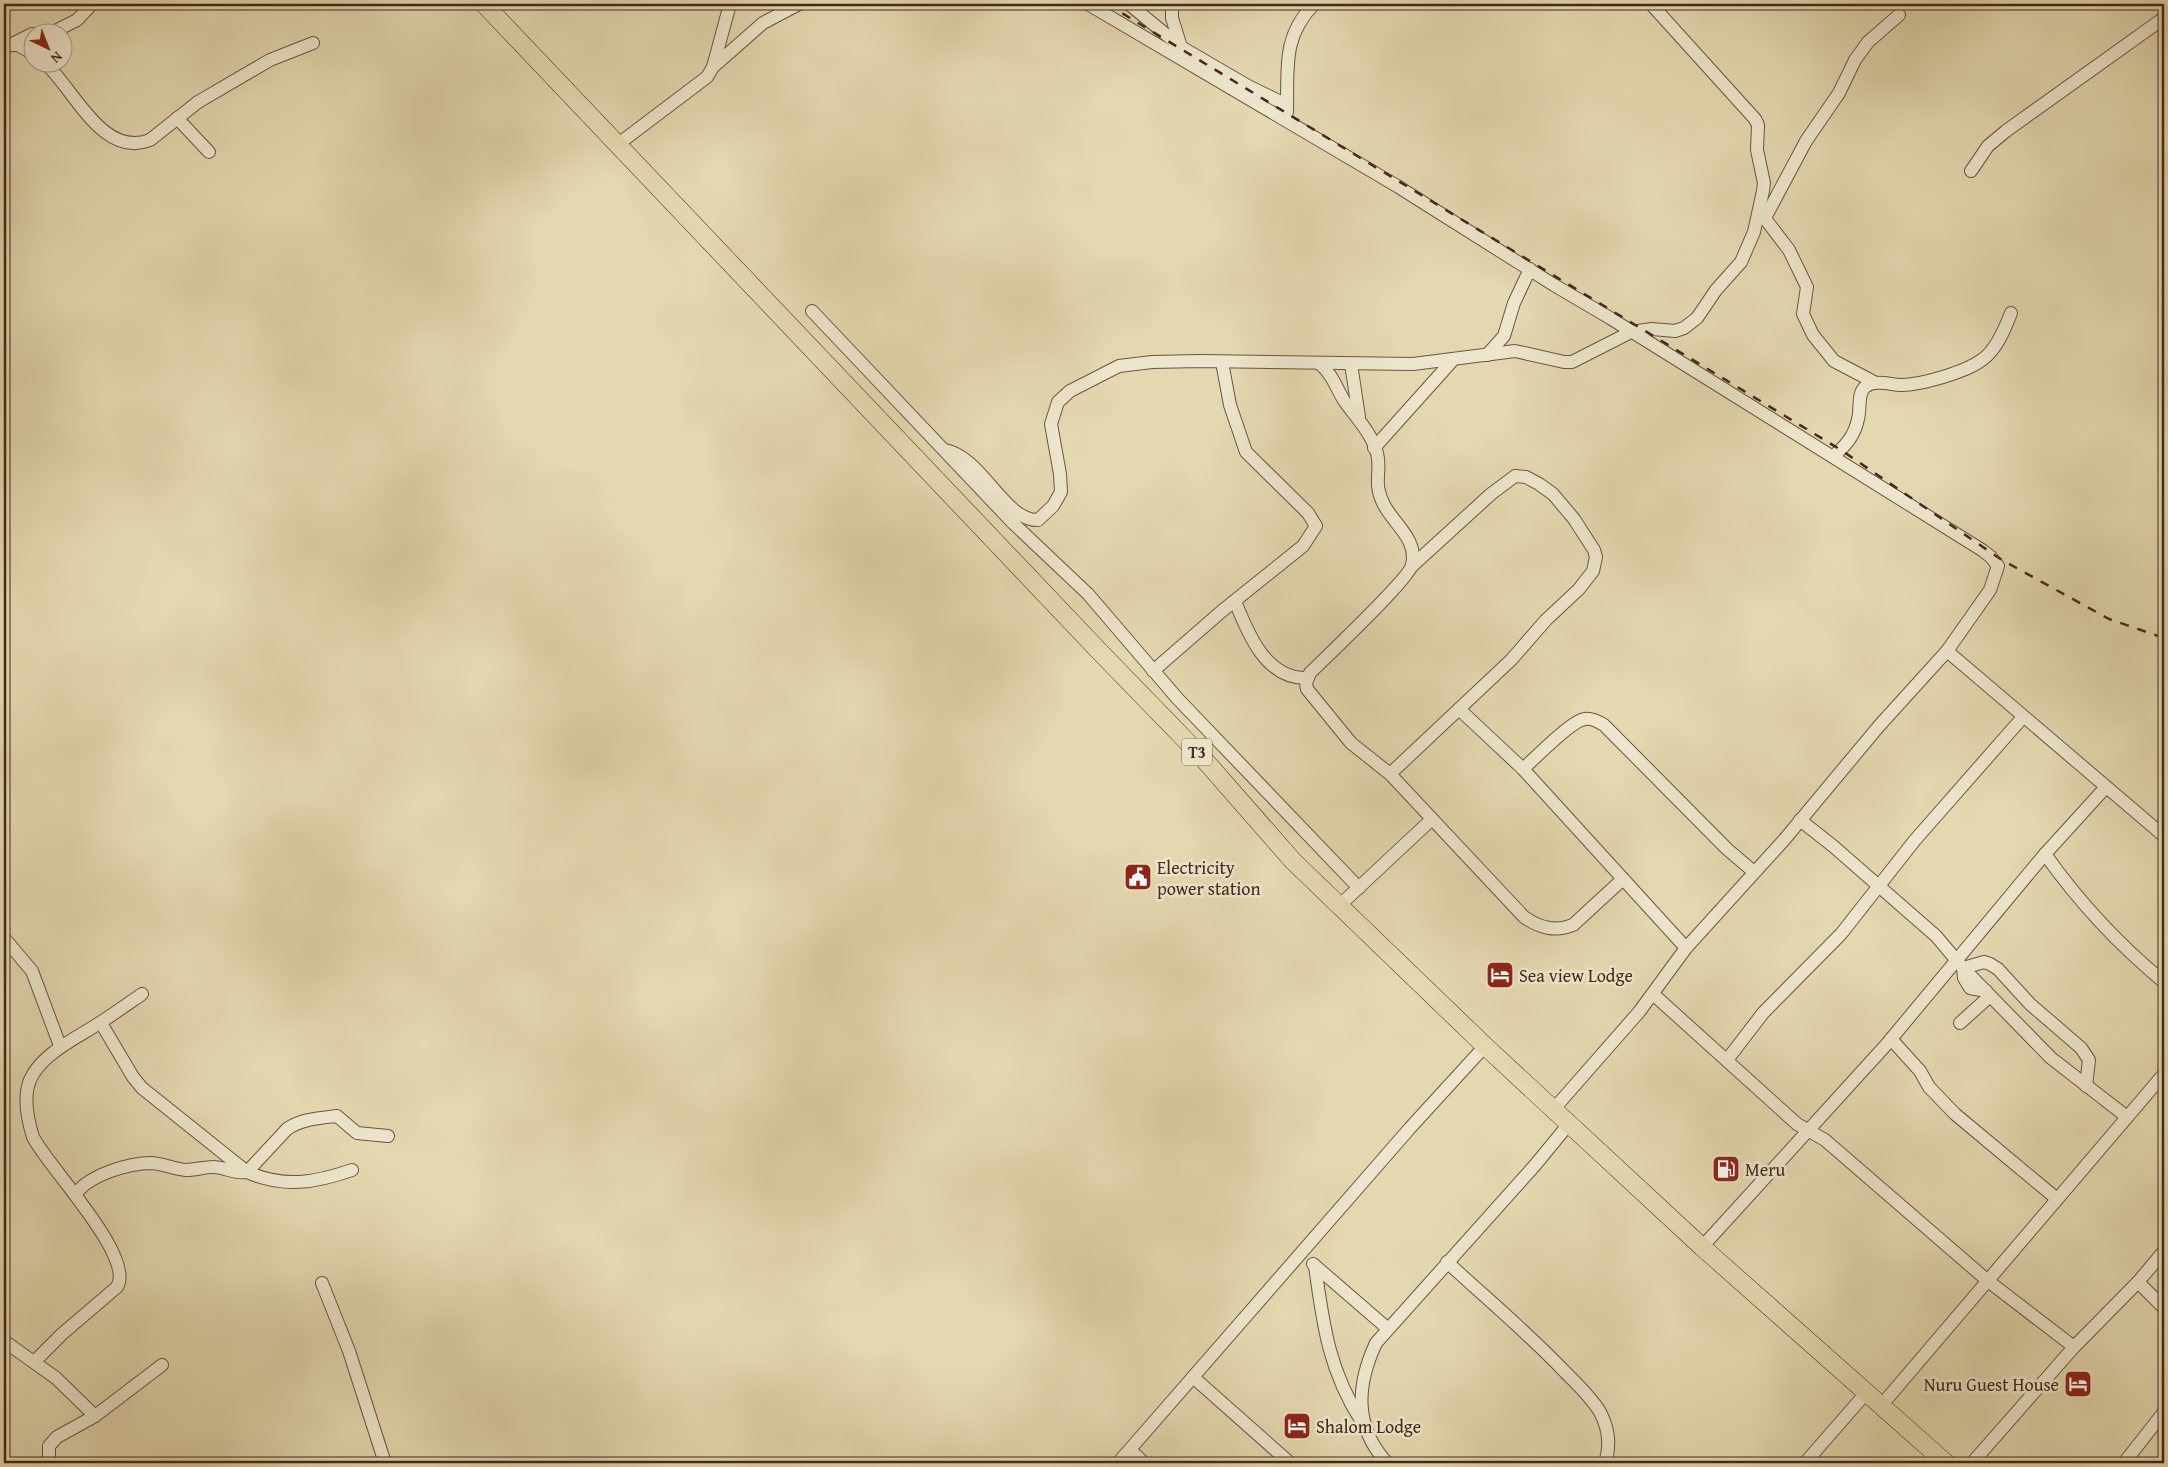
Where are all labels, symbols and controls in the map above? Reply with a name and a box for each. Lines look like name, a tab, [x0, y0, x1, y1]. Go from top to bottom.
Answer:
north arrow	[22, 22, 72, 72]
text: N	[46, 47, 67, 68]
road number: T3	[1182, 739, 1212, 766]
place label: Electricity power station	[1157, 854, 1261, 902]
public building icon: Electricity power station	[1123, 862, 1153, 892]
hotel icon: Sea view Lodge	[1485, 960, 1515, 990]
place label: Sea view Lodge	[1519, 962, 1633, 989]
fuel station icon: Meru	[1711, 1154, 1741, 1184]
place label: Meru	[1745, 1156, 1786, 1183]
hotel icon: Nuru Guest House	[2063, 1369, 2093, 1399]
place label: Nuru Guest House	[1924, 1371, 2059, 1398]
hotel icon: Shalom Lodge	[1282, 1411, 1312, 1441]
place label: Shalom Lodge	[1316, 1413, 1421, 1440]

